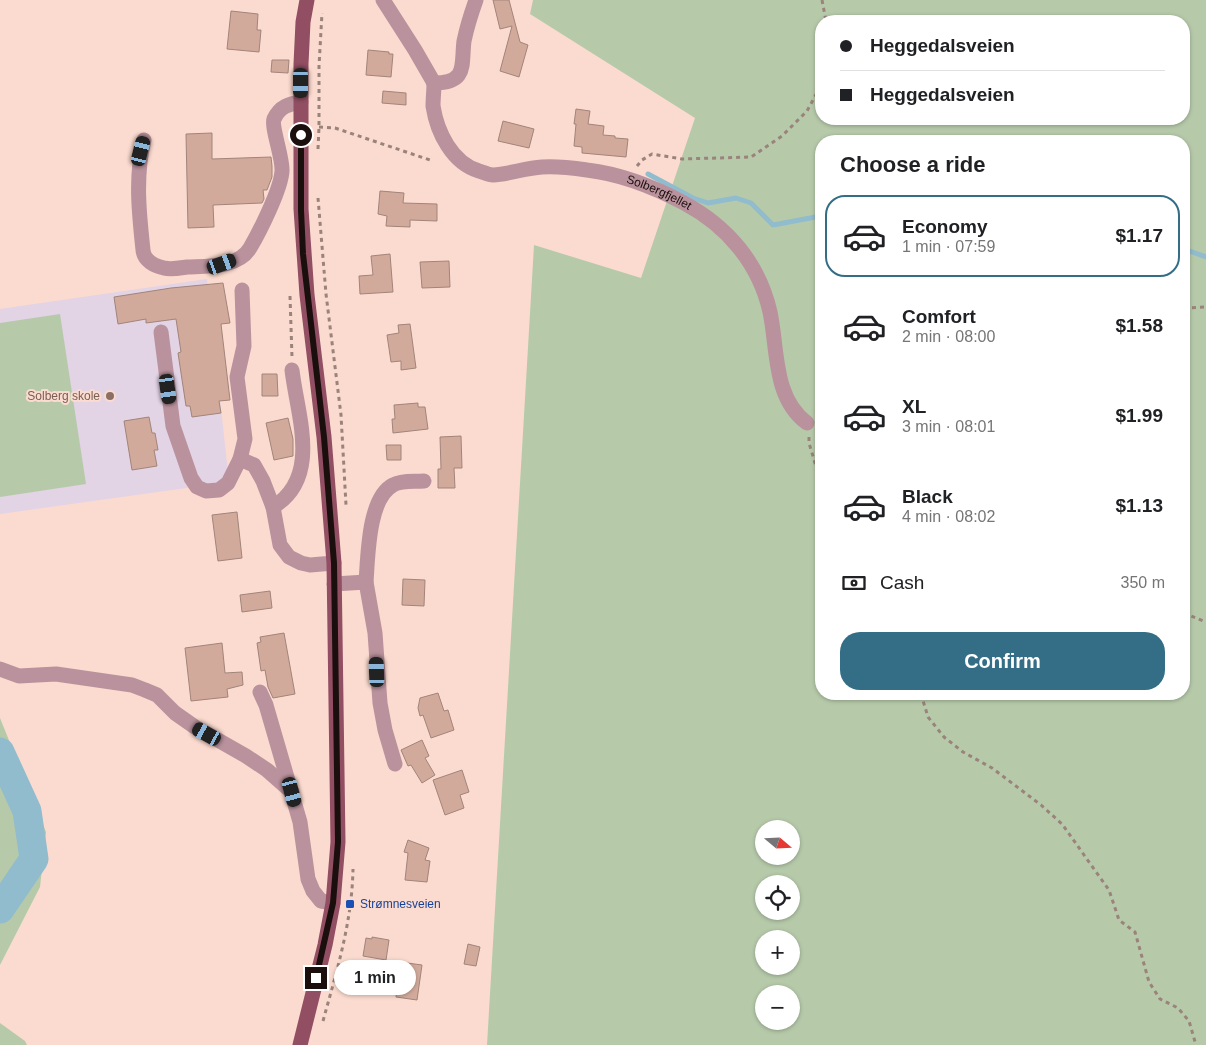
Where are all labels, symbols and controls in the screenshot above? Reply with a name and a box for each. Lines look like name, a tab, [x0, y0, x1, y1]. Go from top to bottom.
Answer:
text: Heggedalsveien	[870, 35, 1015, 56]
car	[293, 68, 308, 98]
text: Heggedalsveien	[870, 84, 1015, 105]
route start	[290, 124, 312, 146]
car	[130, 135, 151, 167]
text: Choose a ride	[840, 152, 985, 177]
street label: Solbergfjellet	[625, 172, 695, 213]
icon: car	[842, 214, 887, 259]
text: Economy	[902, 216, 988, 237]
text: $1.17	[1115, 225, 1163, 246]
text: 1 min · 07:59	[902, 238, 995, 255]
car	[205, 252, 238, 276]
icon: car	[842, 304, 887, 349]
text: Comfort	[902, 306, 976, 327]
text: $1.58	[1115, 315, 1163, 336]
text: 2 min · 08:00	[902, 328, 995, 345]
car	[158, 373, 177, 405]
place label: Solberg skole	[27, 389, 100, 403]
marker: Solberg skole	[104, 390, 116, 402]
icon: car	[842, 394, 887, 439]
text: XL	[902, 396, 926, 417]
text: $1.99	[1115, 405, 1163, 426]
text: 3 min · 08:01	[902, 418, 995, 435]
icon: car	[842, 484, 887, 529]
text: Black	[902, 486, 953, 507]
text: $1.13	[1115, 495, 1163, 516]
text: 4 min · 08:02	[902, 508, 995, 525]
icon: cash	[840, 569, 868, 597]
text: Cash	[880, 572, 924, 593]
text: 350 m	[1121, 574, 1165, 591]
button: Confirm	[840, 632, 1165, 690]
car	[368, 657, 385, 687]
car	[190, 720, 223, 748]
car	[280, 776, 303, 808]
north arrow	[755, 820, 800, 865]
map controls	[755, 820, 800, 1030]
button: locate	[755, 875, 800, 920]
place label: Strømnesveien	[360, 897, 441, 911]
marker: Strømnesveien	[344, 898, 356, 910]
button: +	[755, 930, 800, 975]
callout: 1 min	[334, 960, 416, 996]
route end	[305, 967, 327, 989]
text: 1 min	[354, 969, 396, 986]
button: −	[755, 985, 800, 1030]

